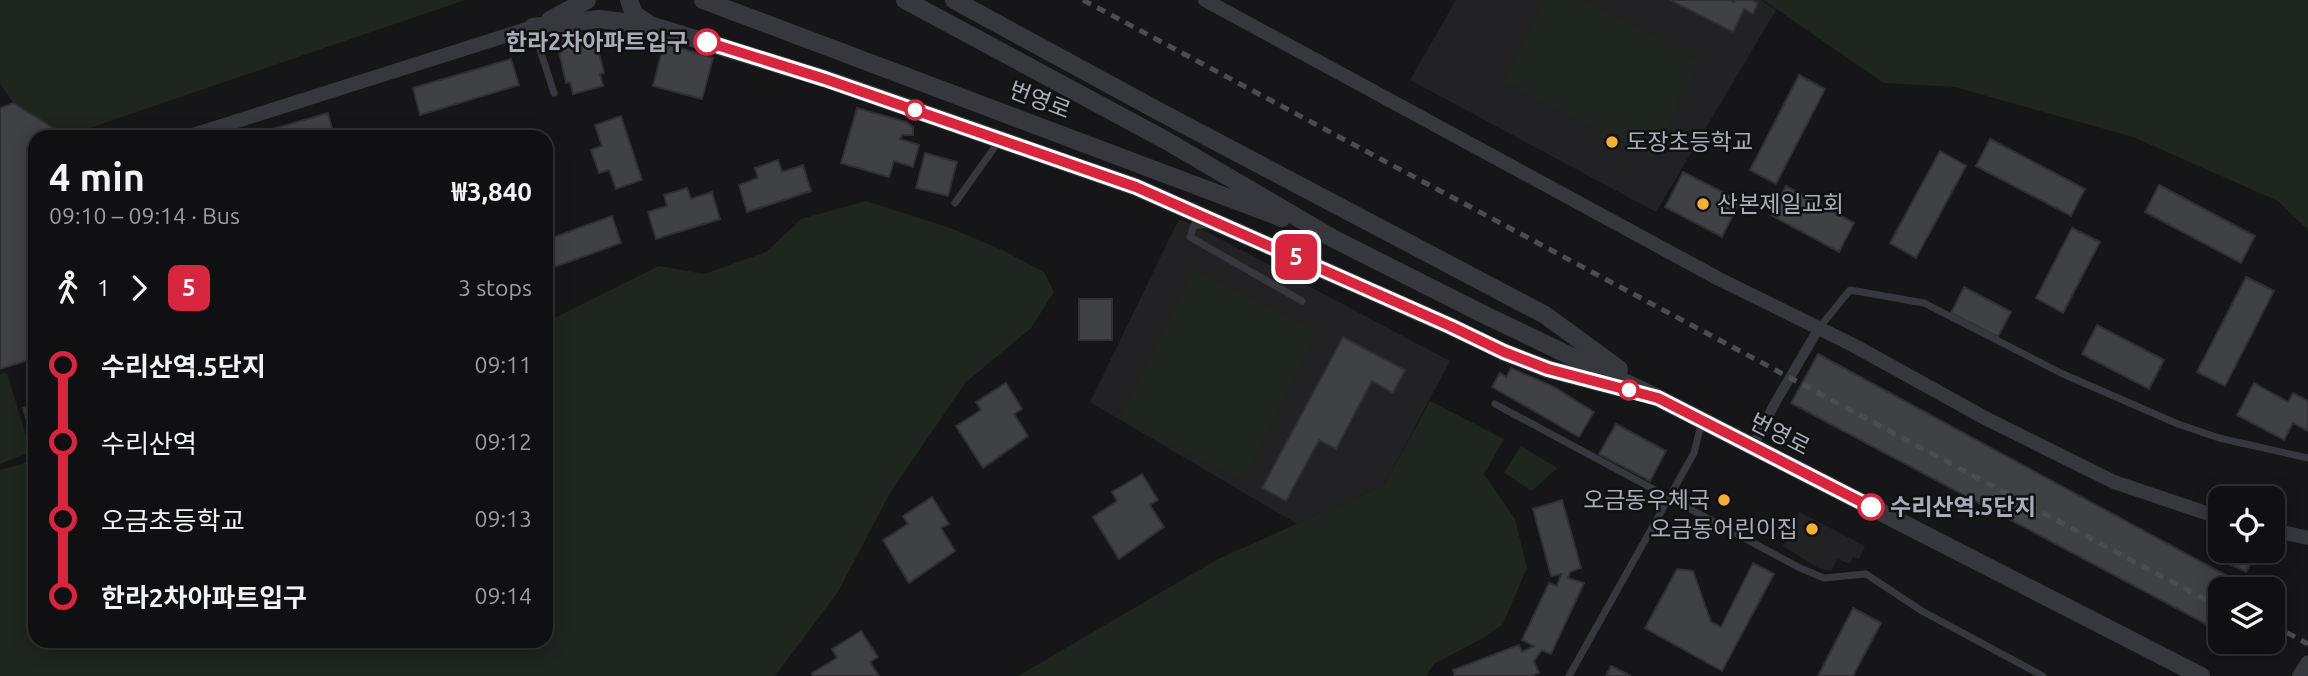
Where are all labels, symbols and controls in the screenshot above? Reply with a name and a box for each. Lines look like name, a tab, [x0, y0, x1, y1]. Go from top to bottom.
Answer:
place label: 한라2차아파트입구	[506, 29, 688, 54]
marker: 한라2차아파트입구	[694, 29, 720, 55]
street label: 번영로	[1006, 76, 1074, 123]
unlabelled marker	[905, 100, 925, 120]
place label: 도장초등학교	[1626, 129, 1753, 154]
marker: 도장초등학교	[1604, 134, 1620, 150]
text: 4 min	[49, 156, 145, 198]
text: ₩3,840	[452, 177, 532, 206]
place label: 산본제일교회	[1717, 191, 1844, 216]
marker: 산본제일교회	[1695, 196, 1711, 212]
text: 09:10 – 09:14 · Bus	[49, 203, 240, 228]
line badge: 5	[1273, 234, 1319, 280]
text: 5	[1289, 243, 1303, 270]
icon: walk	[49, 269, 87, 307]
icon: forward	[120, 269, 158, 307]
text: 5	[182, 274, 196, 301]
text: 1	[97, 275, 110, 300]
text: 3 stops	[458, 275, 532, 300]
text: 수리산역.5단지	[101, 352, 266, 381]
text: 09:11	[474, 352, 532, 377]
unlabelled marker	[1619, 380, 1639, 400]
street label: 번영로	[1746, 408, 1814, 459]
text: 수리산역	[101, 429, 197, 458]
text: 09:12	[474, 429, 532, 454]
map controls	[2208, 486, 2285, 654]
button: locate	[2208, 486, 2285, 563]
place label: 오금동우체국	[1583, 487, 1710, 512]
marker: 오금동우체국	[1716, 492, 1732, 508]
marker: 수리산역.5단지	[1858, 494, 1884, 520]
place label: 수리산역.5단지	[1890, 494, 2036, 519]
text: 오금초등학교	[101, 506, 245, 535]
text: 09:13	[474, 506, 532, 531]
place label: 오금동어린이집	[1650, 516, 1798, 541]
marker: 오금동어린이집	[1804, 521, 1820, 537]
button: layers	[2208, 577, 2285, 654]
text: 한라2차아파트입구	[101, 583, 307, 612]
text: 09:14	[474, 583, 532, 608]

